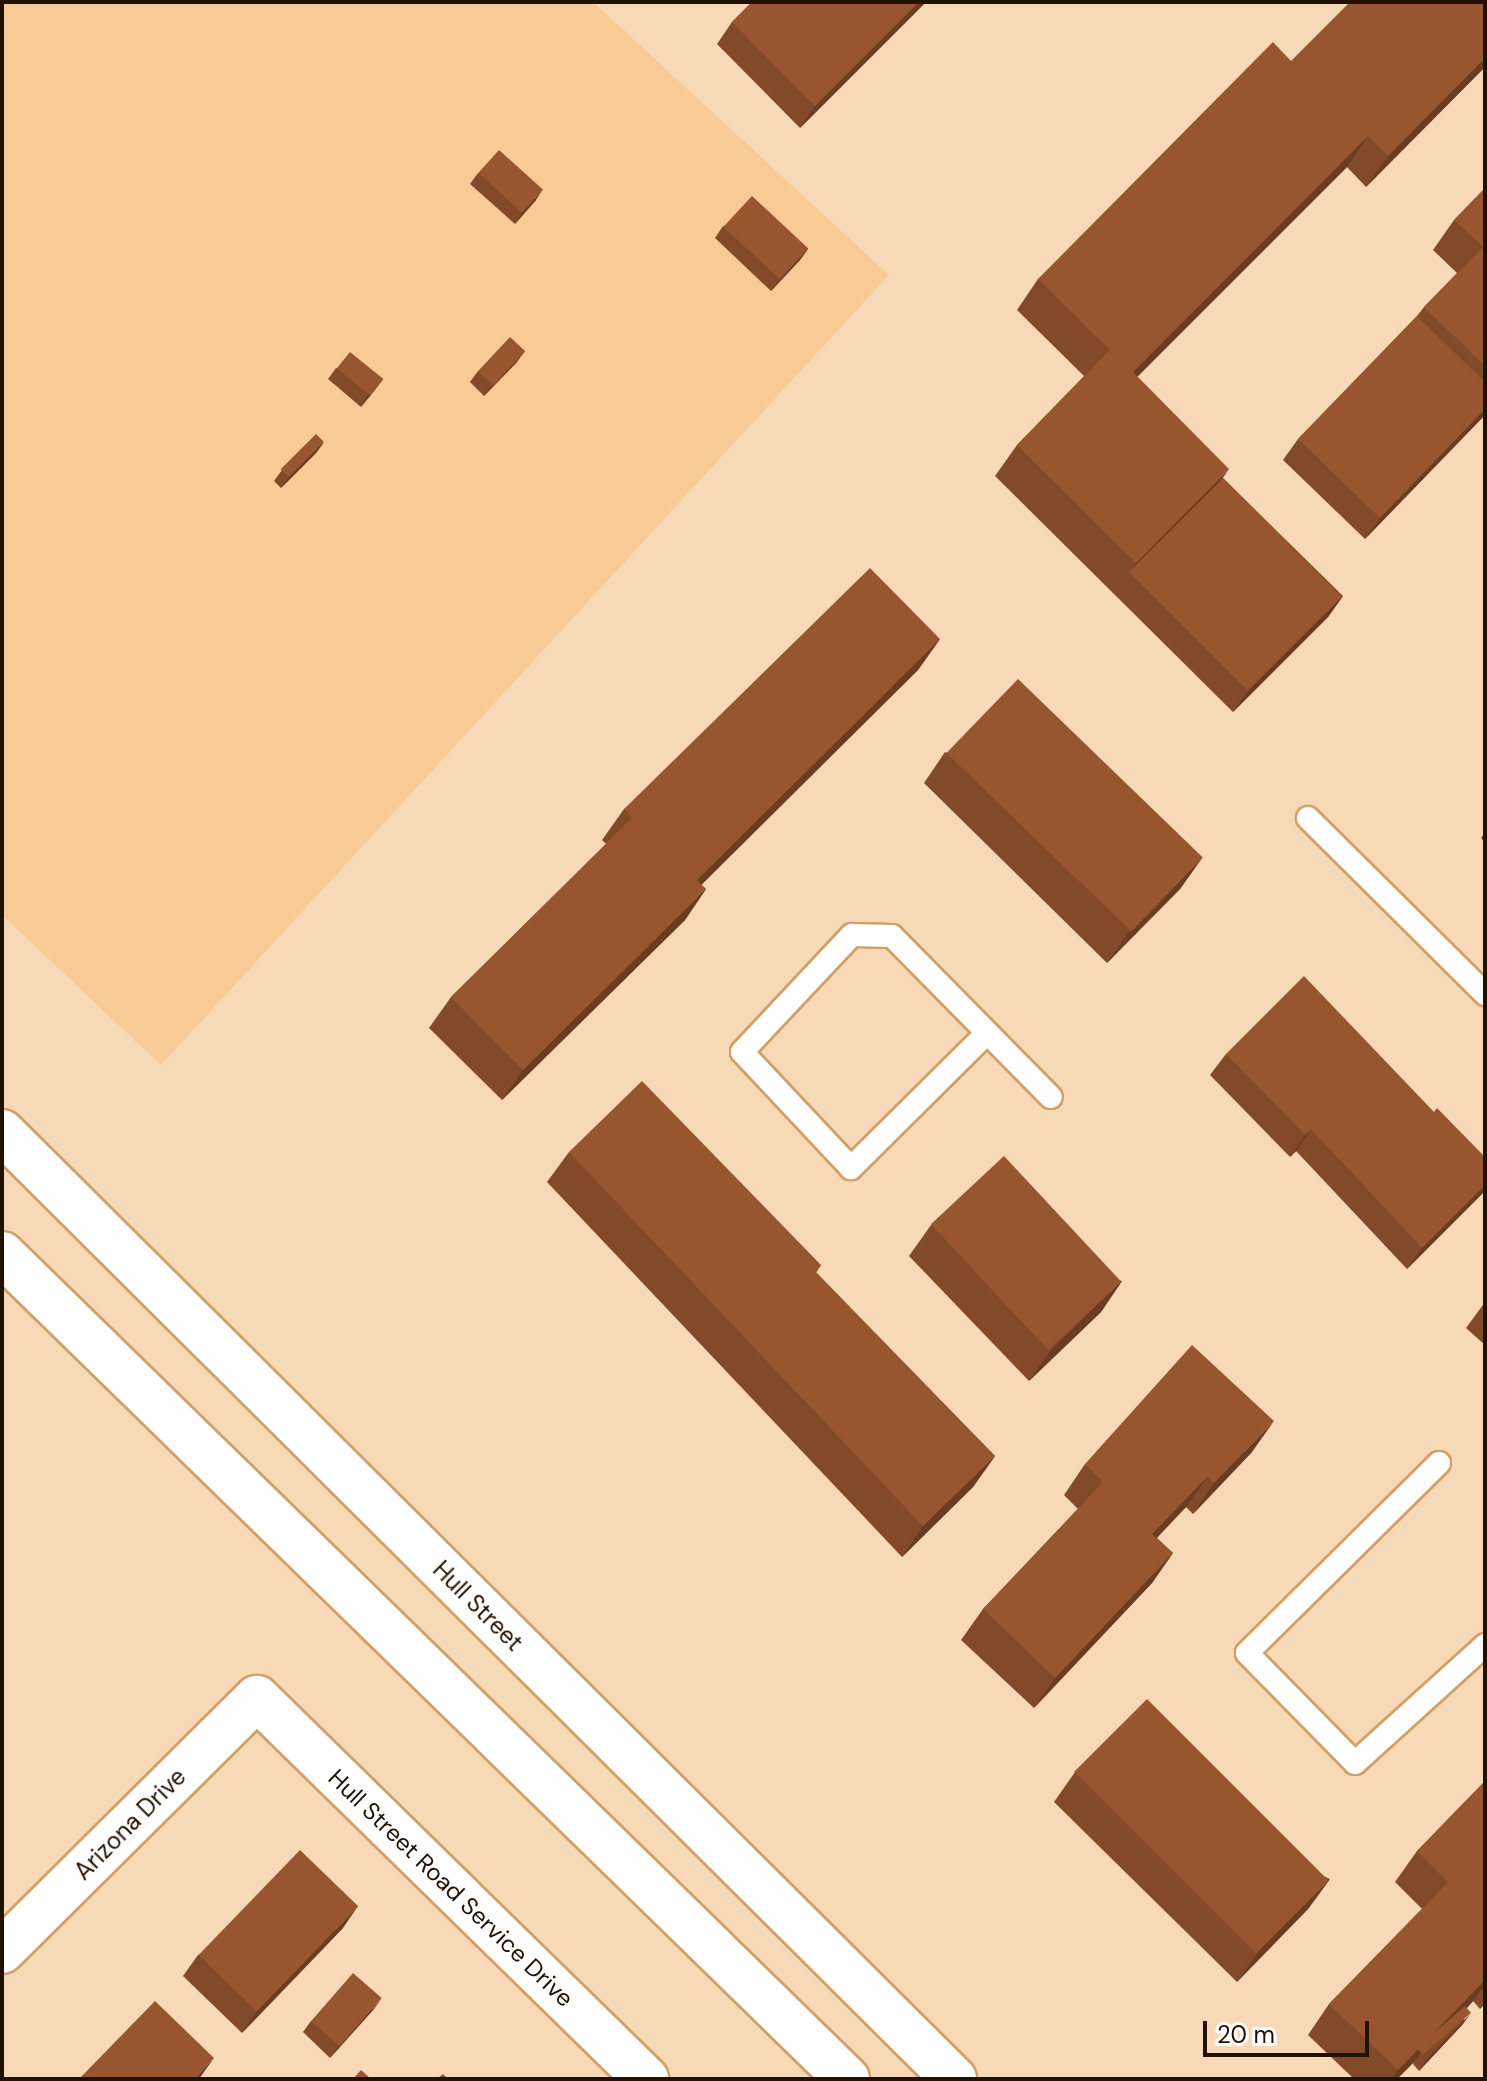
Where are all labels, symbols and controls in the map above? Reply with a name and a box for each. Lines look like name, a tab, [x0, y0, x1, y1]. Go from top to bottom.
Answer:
street label: Hull Street	[427, 1555, 529, 1657]
street label: Arizona Drive	[68, 1762, 192, 1886]
street label: Hull Street Road Service Drive	[323, 1763, 579, 2013]
scale bar	[1207, 2005, 1373, 2055]
text: 20 m	[1217, 2019, 1275, 2050]

